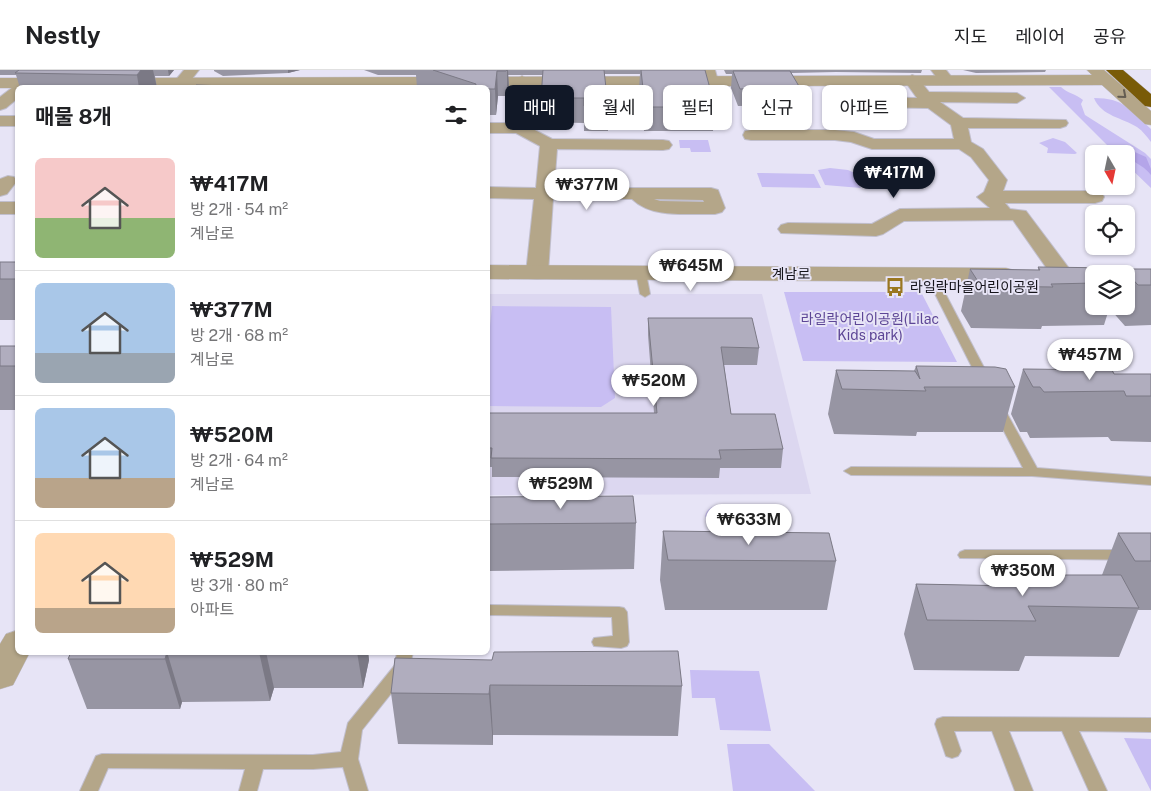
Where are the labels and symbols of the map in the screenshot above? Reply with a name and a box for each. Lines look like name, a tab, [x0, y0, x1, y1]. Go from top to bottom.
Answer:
one-way arrow	[1117, 89, 1126, 98]
north arrow	[1085, 145, 1135, 195]
pin: ₩417M	[859, 156, 929, 199]
pin: ₩377M	[552, 168, 622, 211]
pin: ₩645M	[656, 250, 726, 292]
street label: 계남로	[772, 266, 810, 282]
bus stop icon: 라일락마을어린이공원	[884, 276, 906, 298]
place label: 라일락마을어린이공원	[910, 279, 1039, 295]
park label: 라일락어린이공원(Lilac Kids park)	[801, 311, 939, 343]
pin: ₩457M	[1055, 338, 1125, 381]
pin: ₩520M	[619, 364, 689, 407]
pin: ₩529M	[526, 468, 596, 510]
pin: ₩633M	[714, 504, 784, 546]
pin: ₩350M	[988, 554, 1058, 597]

